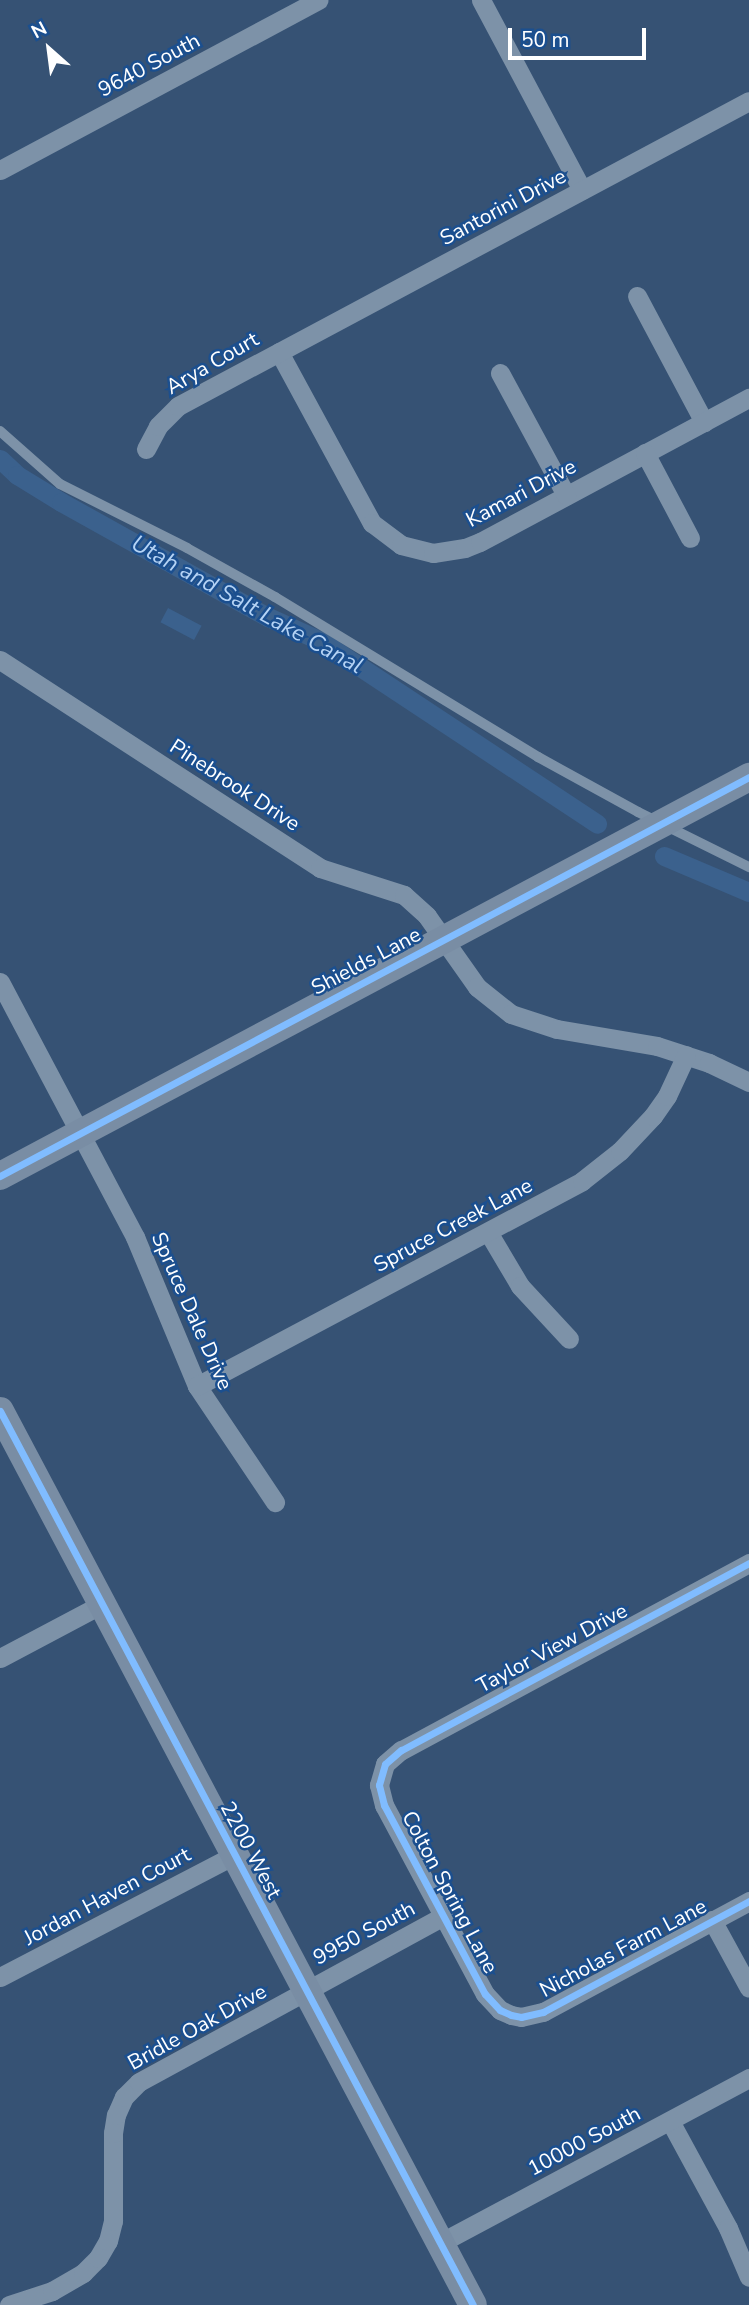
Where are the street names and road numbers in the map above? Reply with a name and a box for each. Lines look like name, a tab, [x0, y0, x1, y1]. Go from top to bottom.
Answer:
street label: 9640 South	[94, 28, 204, 102]
street label: Santorini Drive	[436, 163, 570, 251]
street label: Arya Court	[161, 326, 263, 400]
street label: Kamari Drive	[462, 453, 580, 533]
street label: Pinebrook Drive	[165, 734, 305, 836]
street label: Shields Lane	[307, 922, 425, 1000]
street label: Spruce Creek Lane	[369, 1173, 537, 1277]
street label: Spruce Dale Drive	[146, 1228, 238, 1394]
street label: Taylor View Drive	[472, 1598, 632, 1698]
street label: 2200 West	[215, 1797, 287, 1903]
street label: Colton Spring Lane	[397, 1807, 503, 1977]
street label: Jordan Haven Court	[19, 1841, 195, 1951]
street label: Nicholas Farm Lane	[535, 1893, 711, 2003]
street label: 9950 South	[309, 1896, 419, 1970]
street label: Bridle Oak Drive	[123, 1979, 271, 2075]
street label: 10000 South	[523, 2101, 645, 2181]

